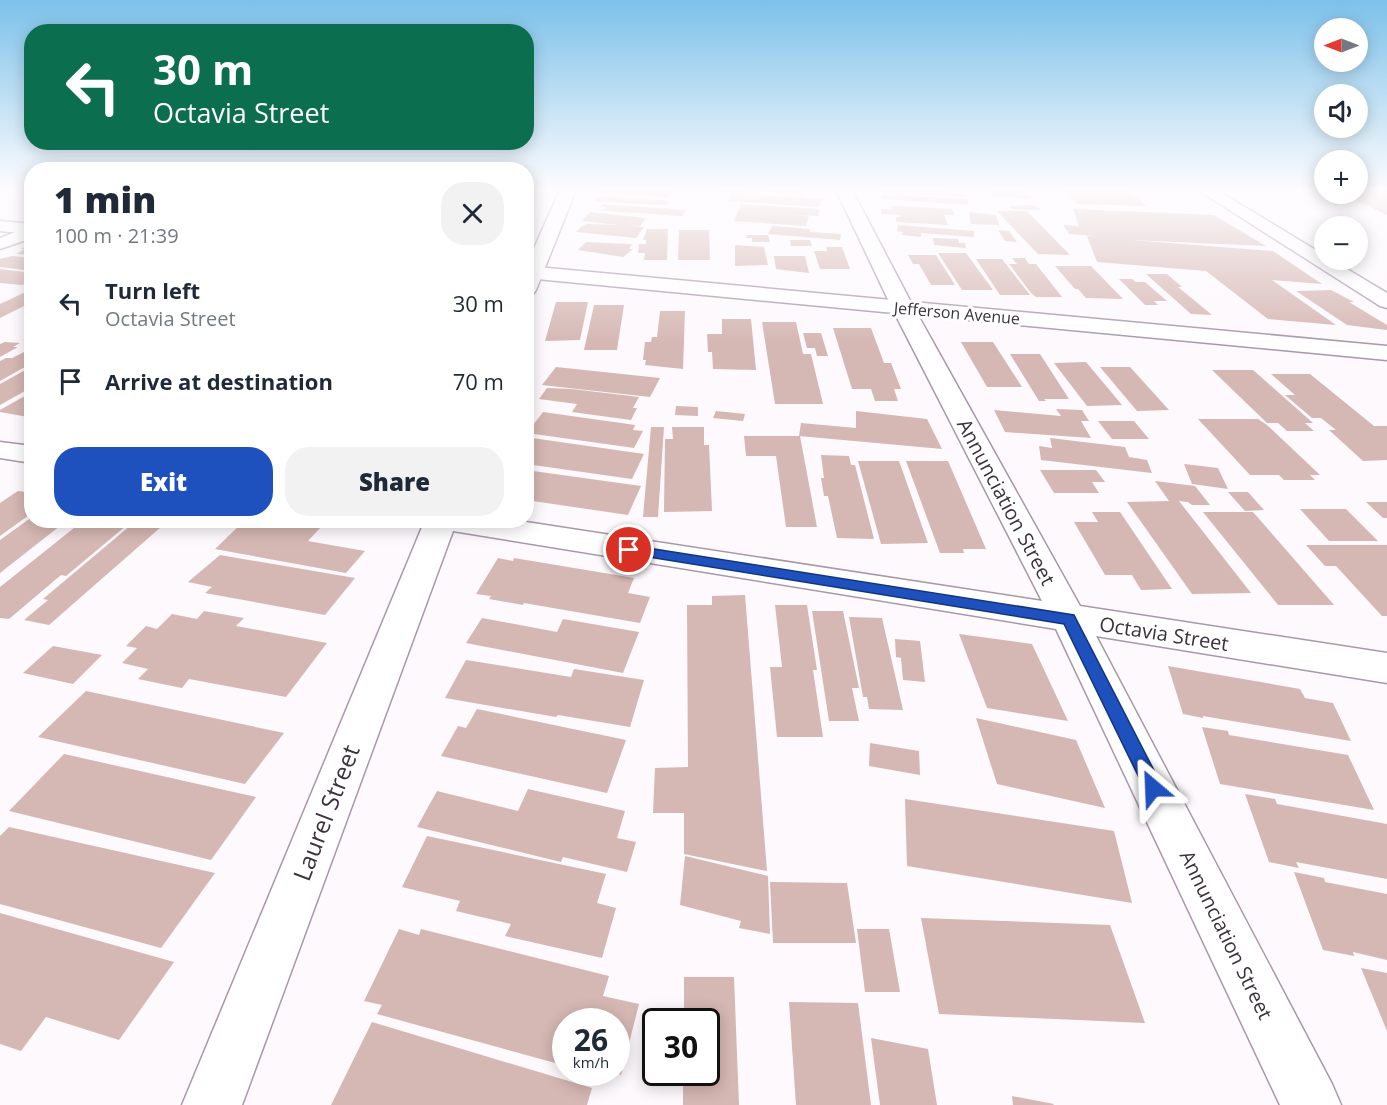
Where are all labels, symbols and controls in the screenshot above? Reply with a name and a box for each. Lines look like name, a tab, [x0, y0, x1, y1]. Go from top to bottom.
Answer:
north arrow	[1314, 18, 1368, 72]
map controls	[1314, 18, 1368, 270]
text: 30 m	[153, 40, 253, 97]
icon: left	[54, 48, 132, 126]
button: sound	[1314, 84, 1368, 138]
text: Octavia Street	[153, 94, 329, 131]
button: +	[1314, 150, 1368, 204]
text: 1 min	[54, 175, 156, 224]
button: close	[441, 182, 504, 245]
button: −	[1314, 216, 1368, 270]
text: 100 m · 21:39	[54, 222, 179, 249]
text: Turn left	[105, 275, 200, 305]
icon: left	[54, 287, 87, 320]
text: 30 m	[453, 288, 504, 318]
street label: Jefferson Avenue	[891, 296, 1021, 329]
text: Octavia Street	[105, 305, 236, 332]
icon: arrive	[54, 365, 87, 398]
text: Arrive at destination	[105, 366, 333, 396]
text: 70 m	[453, 366, 504, 396]
street label: Annunciation Street	[951, 414, 1062, 590]
button: Exit	[54, 447, 273, 516]
button: Share	[285, 447, 504, 516]
pin	[603, 524, 654, 575]
icon: arrive	[612, 533, 645, 566]
street label: Octavia Street	[1097, 610, 1231, 657]
street label: Laurel Street	[285, 740, 367, 885]
position arrow	[1121, 756, 1185, 820]
street label: Annunciation Street	[1174, 846, 1279, 1024]
speed limit sign: 30	[642, 1008, 720, 1086]
text: 26	[574, 1019, 608, 1060]
text: km/h	[573, 1052, 609, 1072]

